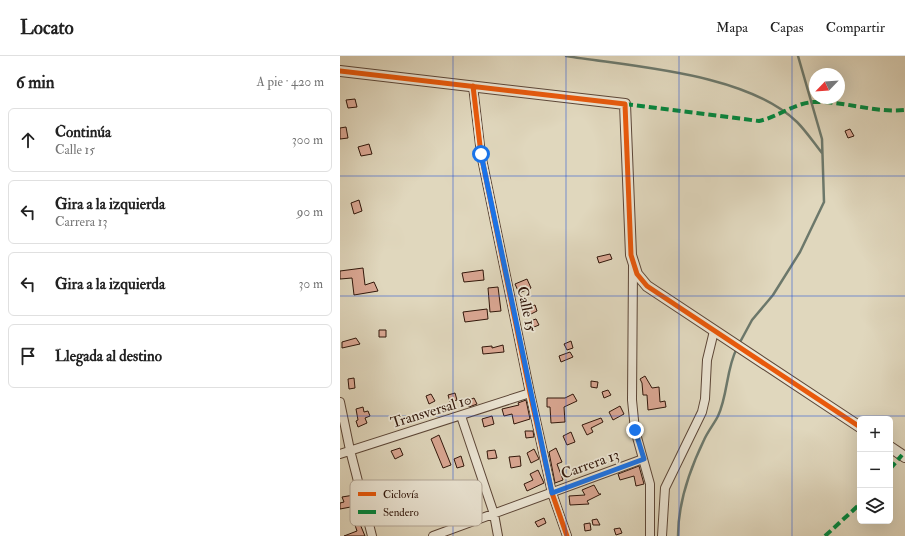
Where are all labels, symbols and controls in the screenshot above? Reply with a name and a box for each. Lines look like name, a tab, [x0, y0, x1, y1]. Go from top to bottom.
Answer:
text: Locato	[20, 16, 74, 40]
text: Mapa	[716, 19, 748, 36]
text: Capas	[770, 19, 804, 36]
text: Compartir	[826, 19, 885, 36]
north arrow	[809, 68, 845, 104]
text: 6 min	[16, 72, 55, 93]
text: A pie · 420 m	[257, 74, 324, 90]
text: Continúa	[55, 123, 111, 142]
icon: ahead	[17, 129, 39, 151]
text: 300 m	[292, 132, 323, 148]
text: Calle 15	[55, 142, 95, 158]
route start	[472, 145, 490, 163]
text: Gira a la izquierda	[55, 195, 165, 214]
icon: left	[17, 201, 39, 223]
text: 90 m	[297, 204, 323, 220]
text: Carrera 13	[55, 214, 107, 230]
icon: left	[17, 273, 39, 295]
text: Gira a la izquierda	[55, 275, 165, 294]
text: 30 m	[299, 276, 323, 292]
street label: Calle 15	[512, 285, 541, 334]
icon: arrive	[17, 345, 39, 367]
text: Llegada al destino	[55, 347, 162, 366]
street label: Transversal 10	[388, 390, 474, 433]
map controls	[857, 416, 893, 524]
button: +	[857, 416, 893, 452]
route end	[626, 421, 644, 439]
street label: Carrera 13	[558, 445, 622, 484]
button: −	[857, 452, 893, 488]
legend	[350, 480, 482, 526]
text: Ciclovía	[383, 488, 419, 501]
button: layers	[857, 488, 893, 524]
text: Sendero	[383, 506, 419, 519]

